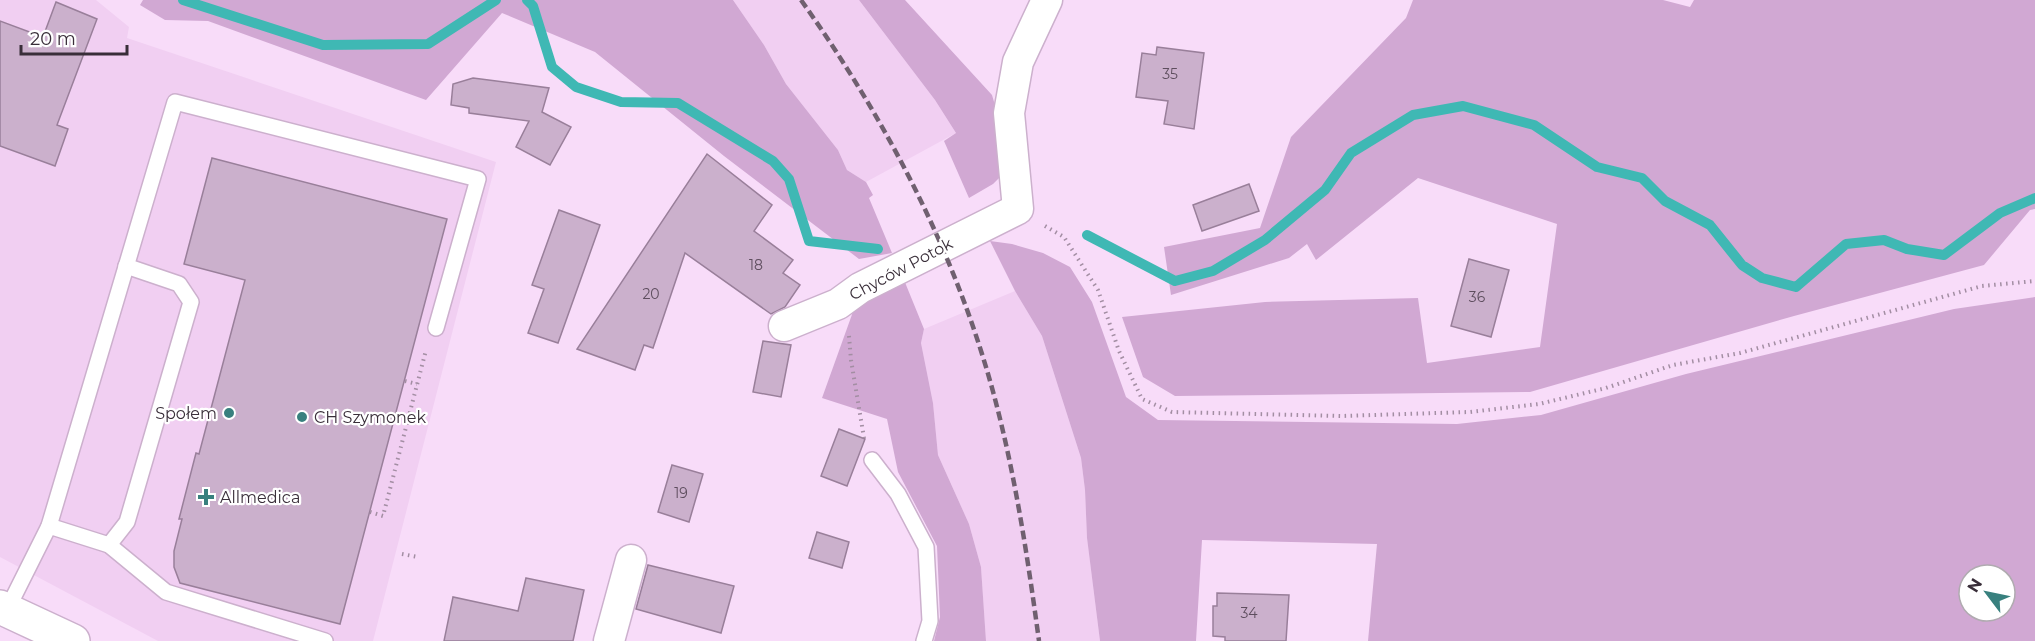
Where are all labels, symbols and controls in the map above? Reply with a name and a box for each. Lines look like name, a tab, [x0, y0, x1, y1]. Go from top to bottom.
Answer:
scale bar	[21, 18, 128, 56]
text: 20 m	[30, 28, 76, 50]
house number: 35	[1162, 65, 1178, 83]
street label: Chyców Potok	[846, 234, 956, 304]
house number: 18	[749, 256, 763, 274]
house number: 20	[642, 285, 660, 303]
house number: 36	[1469, 288, 1486, 306]
place label: Społem	[155, 404, 217, 423]
marker: Społem	[222, 406, 236, 420]
place label: CH Szymonek	[314, 408, 426, 427]
marker: CH Szymonek	[295, 410, 309, 424]
house number: 19	[674, 484, 688, 502]
marker: Allmedica	[197, 488, 215, 506]
place label: Allmedica	[220, 488, 300, 507]
north arrow	[1957, 563, 2017, 623]
text: N	[1963, 575, 1986, 596]
house number: 34	[1240, 604, 1258, 622]

